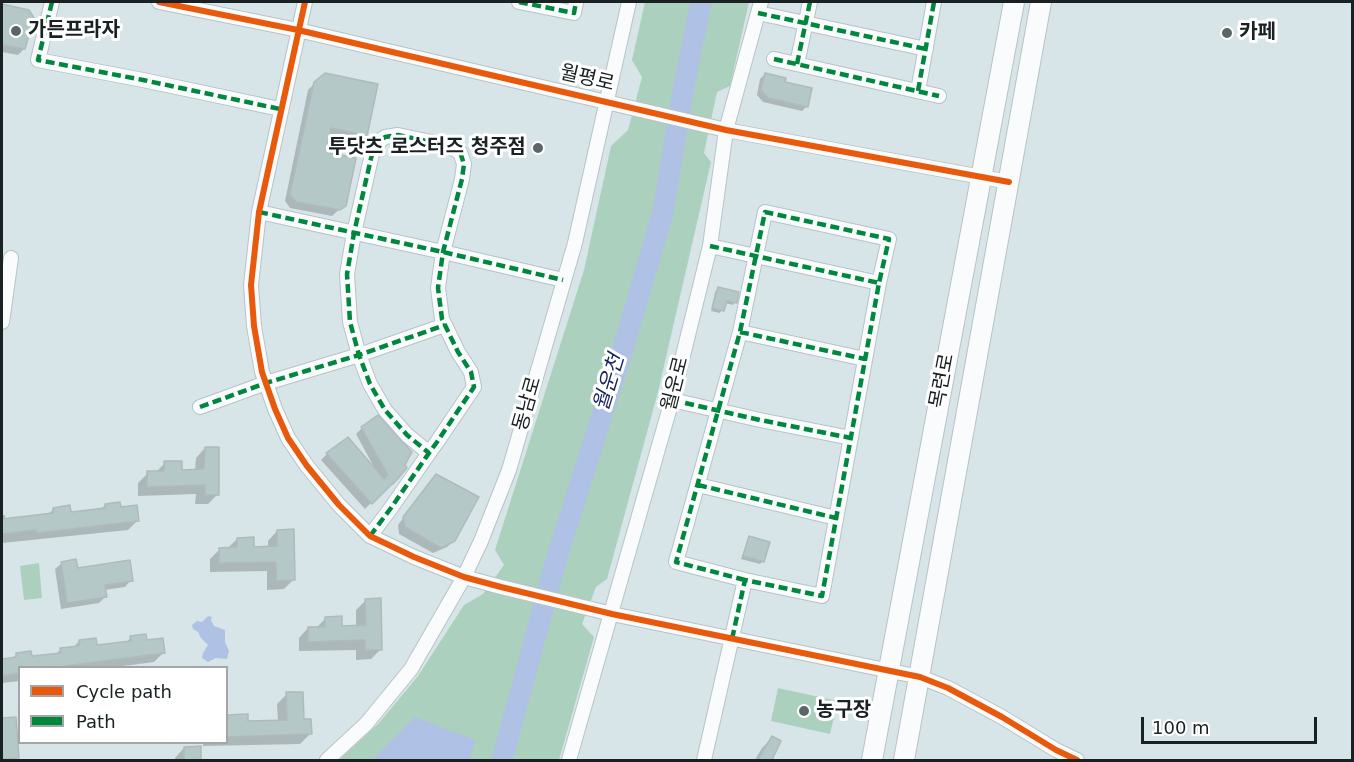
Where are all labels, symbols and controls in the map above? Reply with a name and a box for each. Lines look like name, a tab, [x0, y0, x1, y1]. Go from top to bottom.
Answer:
place label: 가든프라자	[28, 19, 120, 43]
place label: 카페	[1239, 21, 1276, 45]
marker: 가든프라자	[9, 24, 23, 38]
marker: 카페	[1220, 26, 1234, 40]
street label: 월평로	[557, 61, 617, 97]
place label: 투닷츠 로스터즈 청주점	[328, 136, 526, 160]
marker: 투닷츠 로스터즈 청주점	[531, 141, 545, 155]
water label: 월운천	[589, 352, 631, 414]
street label: 목련로	[926, 352, 960, 410]
street label: 월운로	[658, 354, 694, 414]
street label: 동남로	[509, 374, 547, 434]
legend	[18, 666, 228, 744]
text: Cycle path	[76, 681, 172, 702]
place label: 농구장	[816, 699, 871, 723]
marker: 농구장	[797, 704, 811, 718]
scale bar	[1144, 705, 1320, 743]
text: Path	[76, 711, 116, 732]
text: 100 m	[1152, 717, 1210, 738]

